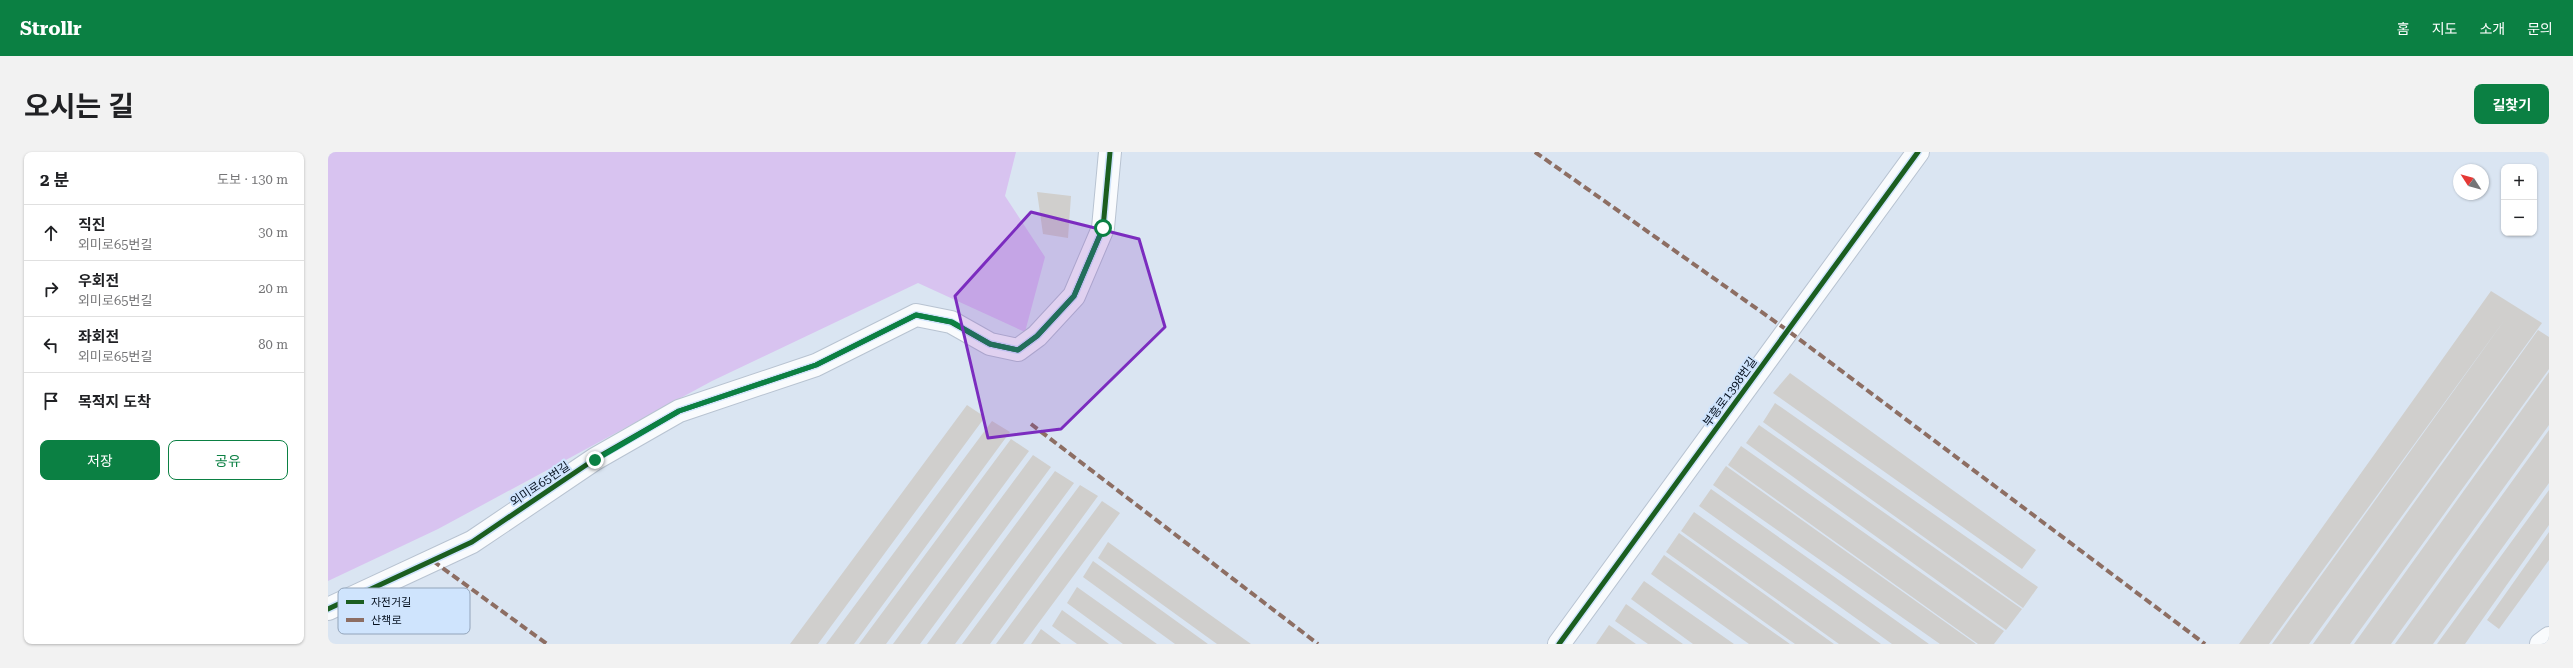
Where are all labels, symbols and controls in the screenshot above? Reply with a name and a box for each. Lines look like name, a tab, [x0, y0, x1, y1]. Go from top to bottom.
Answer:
text: Strollr	[20, 17, 82, 40]
text: 홈	[2397, 21, 2410, 37]
text: 지도	[2432, 21, 2457, 37]
text: 소개	[2479, 21, 2505, 37]
text: 문의	[2527, 21, 2553, 37]
button: 길찾기	[2474, 84, 2549, 124]
text: 오시는 길	[24, 90, 134, 123]
north arrow	[2453, 164, 2489, 200]
map controls	[2501, 164, 2537, 236]
button: +	[2501, 164, 2537, 200]
text: 2 분	[40, 170, 69, 190]
text: 도보 · 130 m	[217, 172, 288, 187]
button: −	[2501, 200, 2537, 236]
text: 직진	[78, 216, 106, 234]
route start	[1094, 219, 1112, 237]
icon: ahead	[40, 222, 62, 244]
text: 30 m	[258, 225, 288, 240]
text: 외미로65번길	[78, 237, 152, 252]
text: 우회전	[78, 272, 119, 290]
icon: right	[40, 278, 62, 300]
text: 20 m	[258, 281, 288, 296]
text: 외미로65번길	[78, 293, 152, 308]
text: 좌회전	[78, 328, 119, 346]
icon: left	[40, 334, 62, 356]
text: 80 m	[258, 337, 288, 352]
text: 외미로65번길	[78, 349, 152, 364]
street label: 부흥로1398번길	[1700, 355, 1760, 429]
icon: arrive	[40, 390, 62, 412]
text: 목적지 도착	[78, 393, 151, 411]
button: 저장	[40, 440, 160, 480]
button: 공유	[168, 440, 288, 480]
route end	[586, 451, 604, 469]
street label: 외미로65번길	[508, 459, 572, 509]
legend	[338, 588, 470, 634]
text: 자전거길	[371, 596, 411, 609]
text: 산책로	[371, 614, 401, 627]

